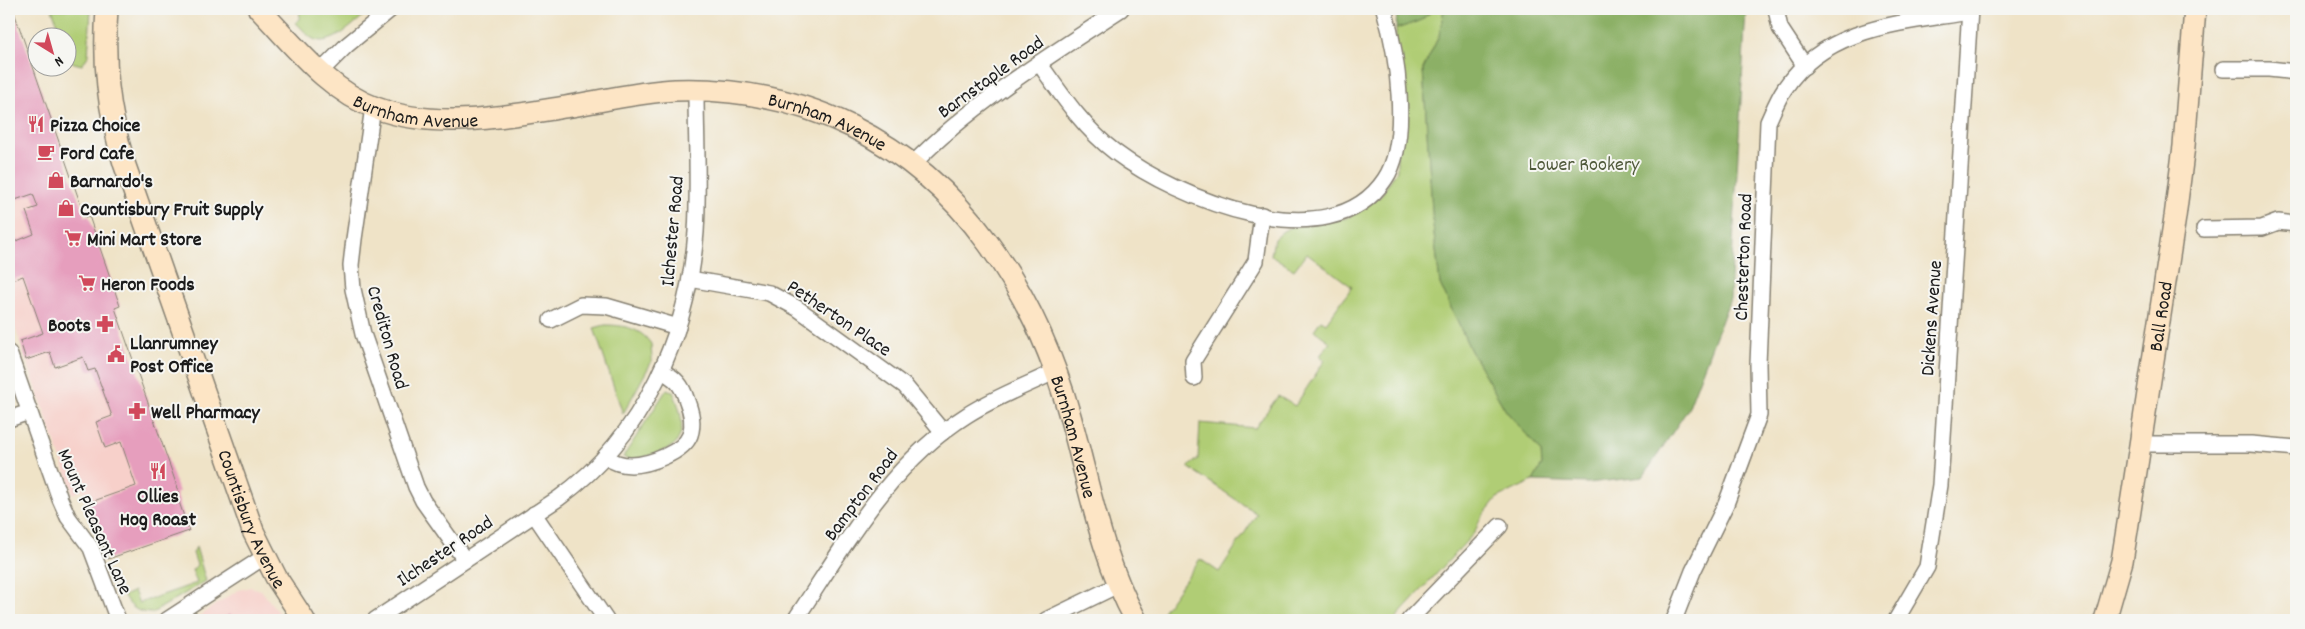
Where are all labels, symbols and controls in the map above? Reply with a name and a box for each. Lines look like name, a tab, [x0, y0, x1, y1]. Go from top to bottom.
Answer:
north arrow	[28, 28, 78, 78]
street label: Barnstaple Road	[933, 30, 1051, 127]
text: N	[50, 51, 67, 71]
street label: Burnham Avenue	[765, 87, 891, 160]
street label: Burnham Avenue	[347, 89, 479, 137]
place label: Pizza Choice	[50, 113, 141, 141]
restaurant icon: Pizza Choice	[26, 114, 46, 134]
place label: Ford Cafe	[60, 141, 134, 169]
cafe icon: Ford Cafe	[36, 142, 56, 162]
park label: Lower Rookery	[1529, 152, 1640, 180]
place label: Barnardo's	[70, 169, 153, 197]
shop icon: Barnardo's	[46, 170, 66, 190]
street label: Ilchester Road	[655, 175, 693, 288]
street label: Chesterton Road	[1729, 193, 1761, 321]
place label: Countisbury Fruit Supply	[80, 197, 264, 225]
shop icon: Countisbury Fruit Supply	[56, 198, 76, 218]
place label: Mini Mart Store	[87, 227, 202, 255]
supermarket icon: Mini Mart Store	[63, 228, 83, 248]
street label: Dickens Avenue	[1915, 259, 1951, 377]
place label: Heron Foods	[101, 272, 195, 300]
supermarket icon: Heron Foods	[77, 273, 97, 293]
street label: Petherton Place	[780, 274, 896, 365]
street label: Ball Road	[2144, 280, 2182, 354]
street label: Crediton Road	[358, 283, 414, 393]
place label: Boots	[48, 313, 91, 341]
pharmacy icon: Boots	[95, 314, 115, 334]
place label: Llanrumney Post Office	[130, 331, 218, 382]
public building icon: Llanrumney Post Office	[106, 344, 126, 364]
street label: Burnham Avenue	[1041, 372, 1102, 502]
place label: Well Pharmacy	[151, 400, 261, 428]
pharmacy icon: Well Pharmacy	[127, 401, 147, 421]
street label: Bampton Road	[818, 444, 906, 548]
street label: Mount Pleasant Lane	[49, 445, 138, 600]
street label: Countisbury Avenue	[209, 446, 291, 596]
restaurant icon: Ollies Hog Roast	[148, 461, 168, 481]
place label: Ollies Hog Roast	[120, 484, 197, 535]
street label: Ilchester Road	[392, 510, 500, 595]

